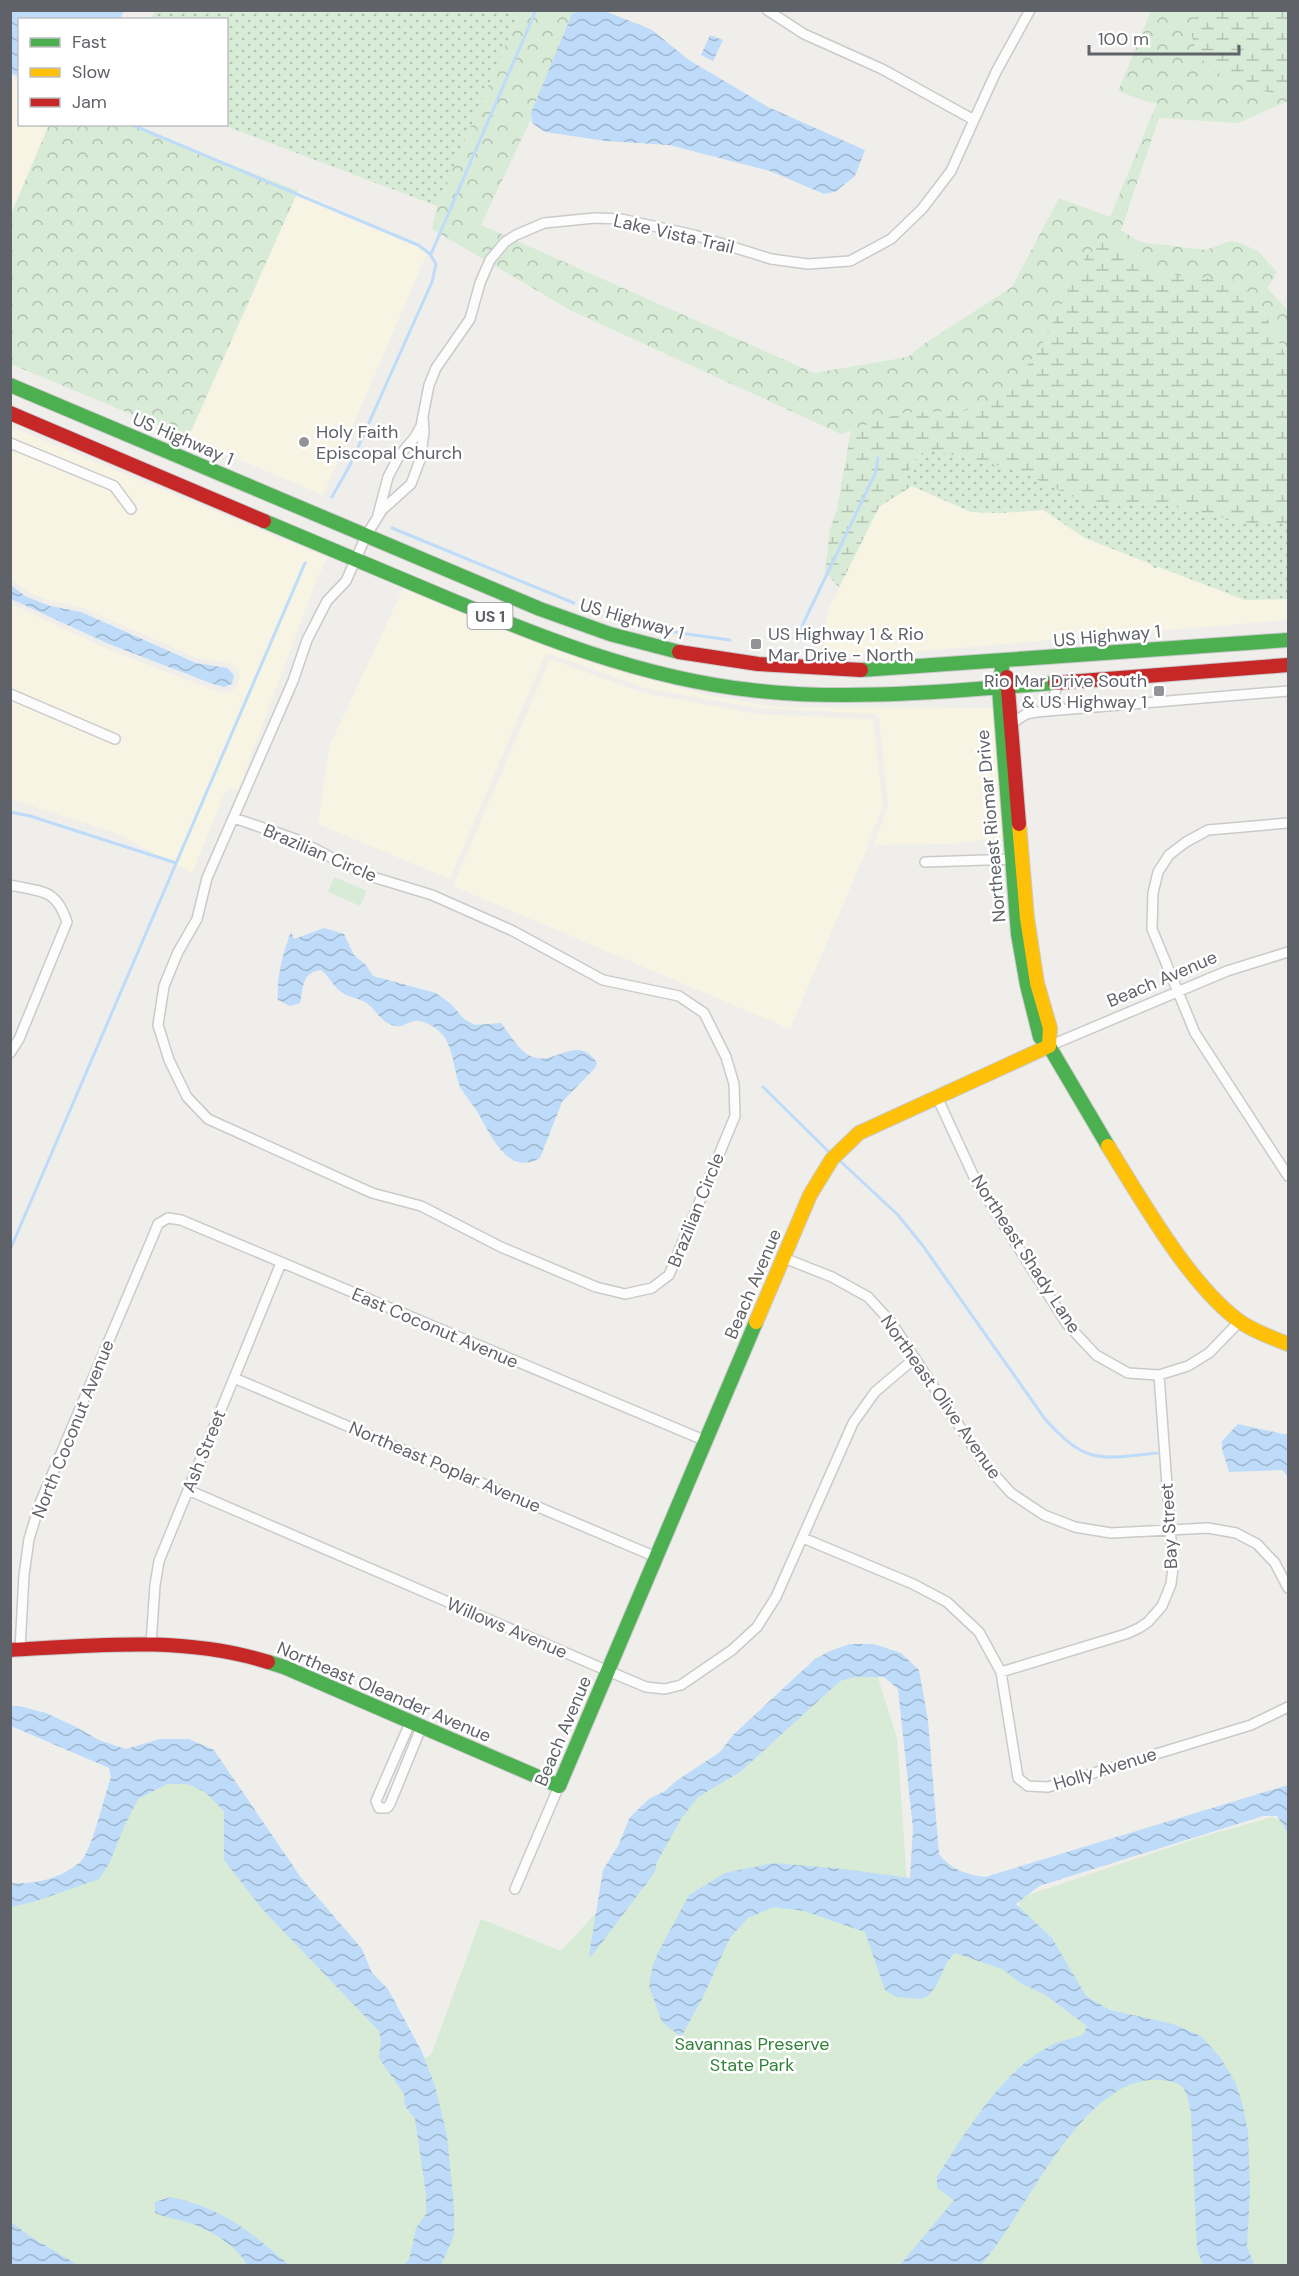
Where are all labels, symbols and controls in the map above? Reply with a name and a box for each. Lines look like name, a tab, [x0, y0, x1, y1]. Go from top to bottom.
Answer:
legend	[18, 18, 228, 126]
scale bar	[1089, 18, 1239, 56]
text: 100 m	[1098, 27, 1149, 51]
text: Fast	[72, 30, 107, 54]
text: Slow	[72, 60, 111, 84]
text: Jam	[72, 90, 107, 114]
street label: Lake Vista Trail	[611, 208, 737, 260]
street label: US Highway 1	[129, 407, 237, 471]
place label: Holy Faith Episcopal Church	[316, 420, 462, 465]
marker: Holy Faith Episcopal Church	[297, 435, 311, 449]
street label: US Highway 1	[577, 593, 687, 645]
road number: US 1	[468, 603, 512, 629]
street label: US Highway 1	[1052, 619, 1162, 653]
place label: US Highway 1 & Rio Mar Drive - North	[768, 622, 924, 667]
marker: US Highway 1 & Rio Mar Drive - North	[749, 637, 763, 651]
place label: Rio Mar Drive South & US Highway 1	[984, 669, 1147, 714]
marker: Rio Mar Drive South & US Highway 1	[1152, 684, 1166, 698]
street label: Northeast Riomar Drive	[971, 729, 1011, 923]
street label: Brazilian Circle	[260, 818, 380, 888]
street label: Beach Avenue	[1103, 945, 1221, 1013]
street label: Brazilian Circle	[662, 1149, 730, 1271]
street label: Northeast Shady Lane	[966, 1170, 1086, 1338]
street label: Beach Avenue	[719, 1225, 787, 1343]
street label: East Coconut Avenue	[348, 1282, 522, 1374]
street label: Northeast Olive Avenue	[875, 1310, 1007, 1484]
street label: North Coconut Avenue	[26, 1336, 120, 1522]
street label: Ash Street	[177, 1406, 231, 1496]
street label: Northeast Poplar Avenue	[346, 1416, 544, 1518]
street label: Bay Street	[1155, 1482, 1183, 1570]
street label: Willows Avenue	[443, 1592, 571, 1664]
street label: Northeast Oleander Avenue	[273, 1636, 495, 1748]
street label: Beach Avenue	[529, 1672, 597, 1790]
street label: Holly Avenue	[1050, 1742, 1160, 1796]
park label: Savannas Preserve State Park	[674, 2032, 830, 2077]

